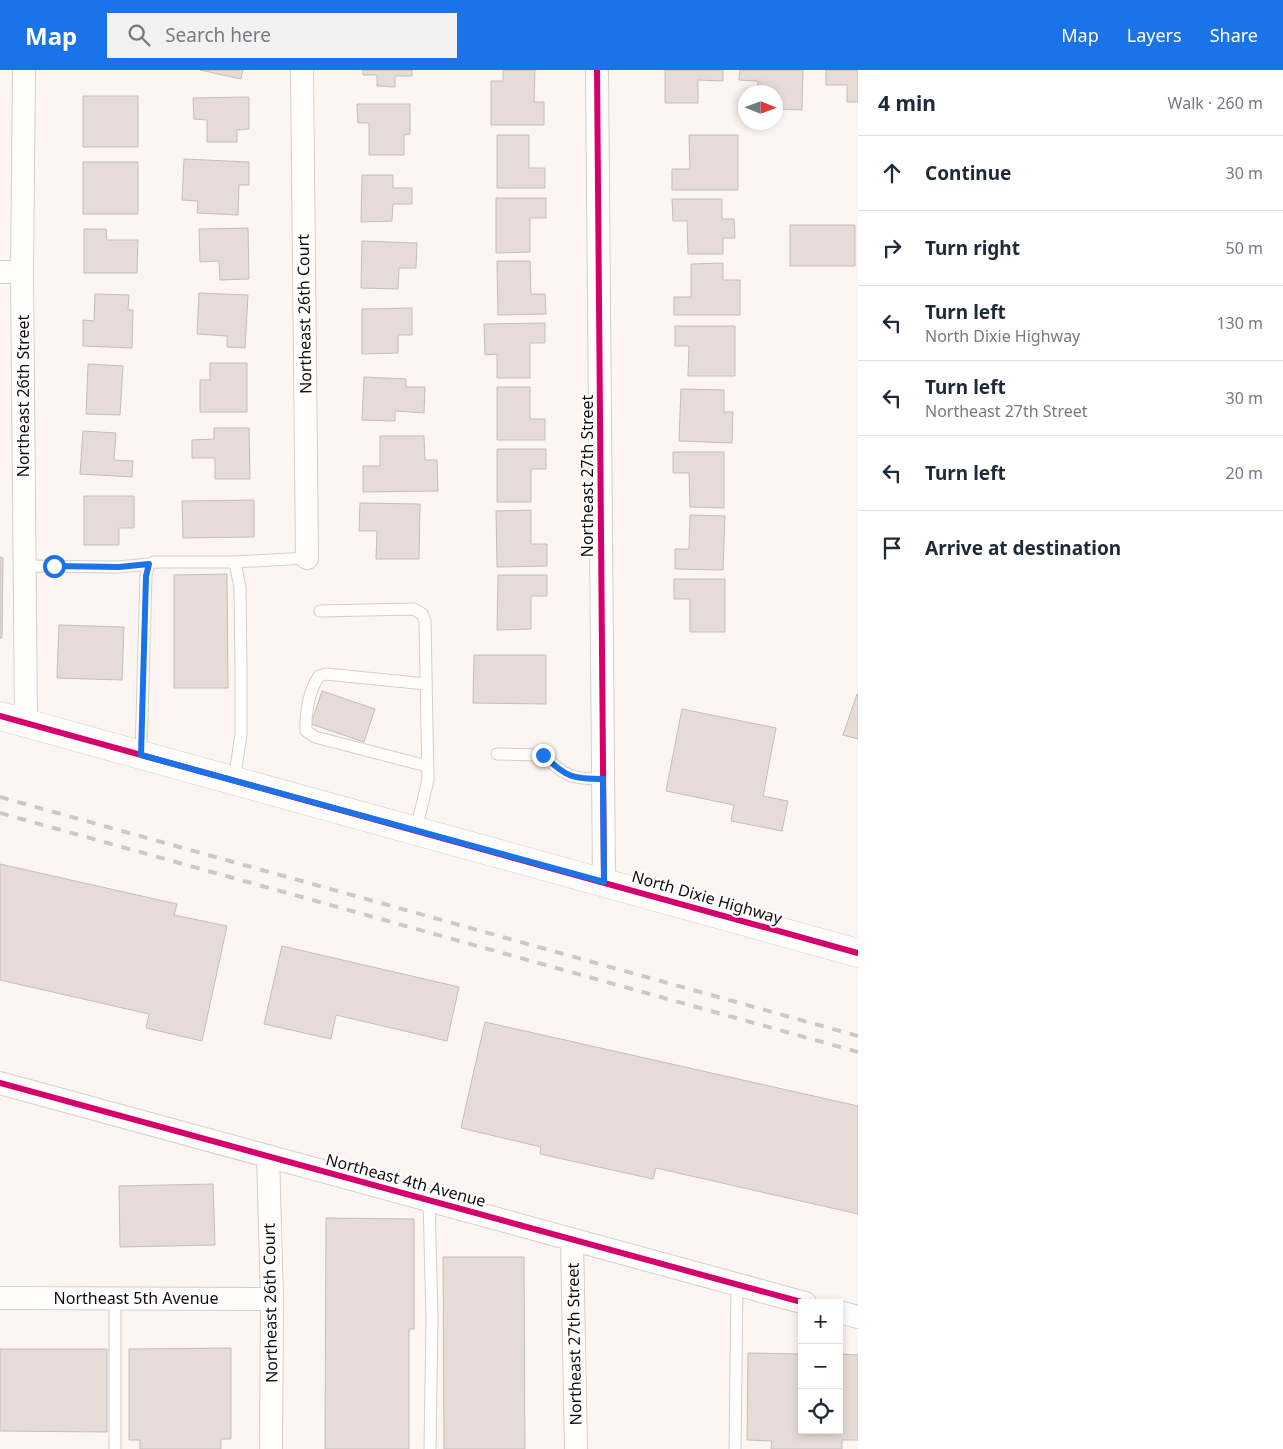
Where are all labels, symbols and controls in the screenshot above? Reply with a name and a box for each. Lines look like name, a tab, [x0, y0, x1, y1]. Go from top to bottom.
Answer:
search box	[107, 13, 457, 58]
text: Map	[25, 19, 77, 52]
icon: search	[125, 21, 153, 49]
text: Search here	[165, 22, 271, 48]
text: Map	[1061, 23, 1099, 47]
text: Layers	[1127, 23, 1182, 47]
text: Share	[1210, 23, 1258, 47]
north arrow	[738, 85, 783, 130]
text: 4 min	[878, 89, 936, 117]
text: Walk · 260 m	[1168, 92, 1263, 114]
icon: ahead	[878, 159, 906, 187]
text: Continue	[925, 160, 1011, 186]
text: 30 m	[1226, 162, 1263, 184]
street label: Northeast 26th Court	[292, 234, 316, 394]
icon: right	[878, 234, 906, 262]
text: Turn right	[925, 235, 1020, 261]
text: 50 m	[1226, 237, 1263, 259]
text: Turn left	[925, 299, 1006, 325]
icon: left	[878, 309, 906, 337]
text: 130 m	[1216, 312, 1263, 334]
street label: Northeast 26th Street	[12, 315, 34, 477]
text: North Dixie Highway	[925, 325, 1080, 347]
text: Turn left	[925, 374, 1006, 400]
icon: left	[878, 384, 906, 412]
text: 30 m	[1226, 387, 1263, 409]
street label: Northeast 27th Street	[576, 395, 598, 557]
text: Northeast 27th Street	[925, 400, 1088, 422]
icon: left	[878, 459, 906, 487]
text: Turn left	[925, 460, 1006, 486]
text: 20 m	[1226, 462, 1263, 484]
icon: arrive	[878, 534, 906, 562]
text: Arrive at destination	[925, 535, 1121, 561]
route start	[43, 555, 66, 578]
route end	[532, 744, 555, 767]
street label: North Dixie Highway	[629, 865, 785, 929]
street label: Northeast 4th Avenue	[324, 1148, 488, 1212]
street label: Northeast 26th Court	[258, 1223, 282, 1383]
street label: Northeast 27th Street	[562, 1262, 586, 1425]
street label: Northeast 5th Avenue	[54, 1287, 218, 1309]
map controls	[798, 1299, 843, 1434]
button: +	[798, 1299, 843, 1344]
button: −	[798, 1344, 843, 1389]
button: locate	[798, 1389, 843, 1434]

